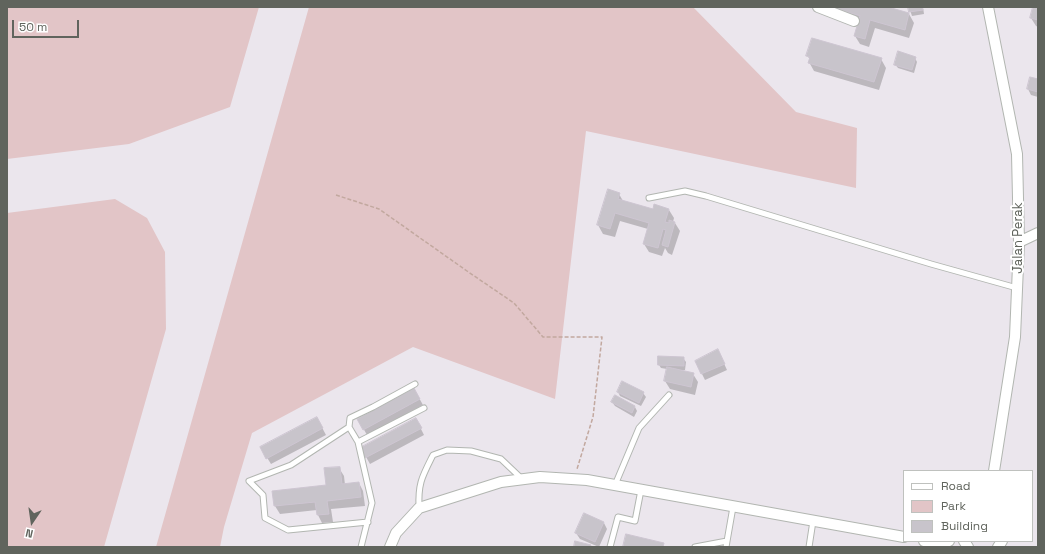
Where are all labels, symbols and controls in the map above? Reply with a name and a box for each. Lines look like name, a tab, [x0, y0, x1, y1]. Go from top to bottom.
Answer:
scale bar	[14, 12, 81, 38]
text: 50 m	[19, 19, 47, 35]
street label: Jalan Perak	[1010, 202, 1026, 274]
legend	[903, 470, 1033, 542]
text: Road	[941, 478, 970, 494]
text: Park	[941, 498, 966, 514]
north arrow	[12, 502, 52, 542]
text: Building	[941, 518, 988, 534]
text: N	[24, 526, 34, 541]

